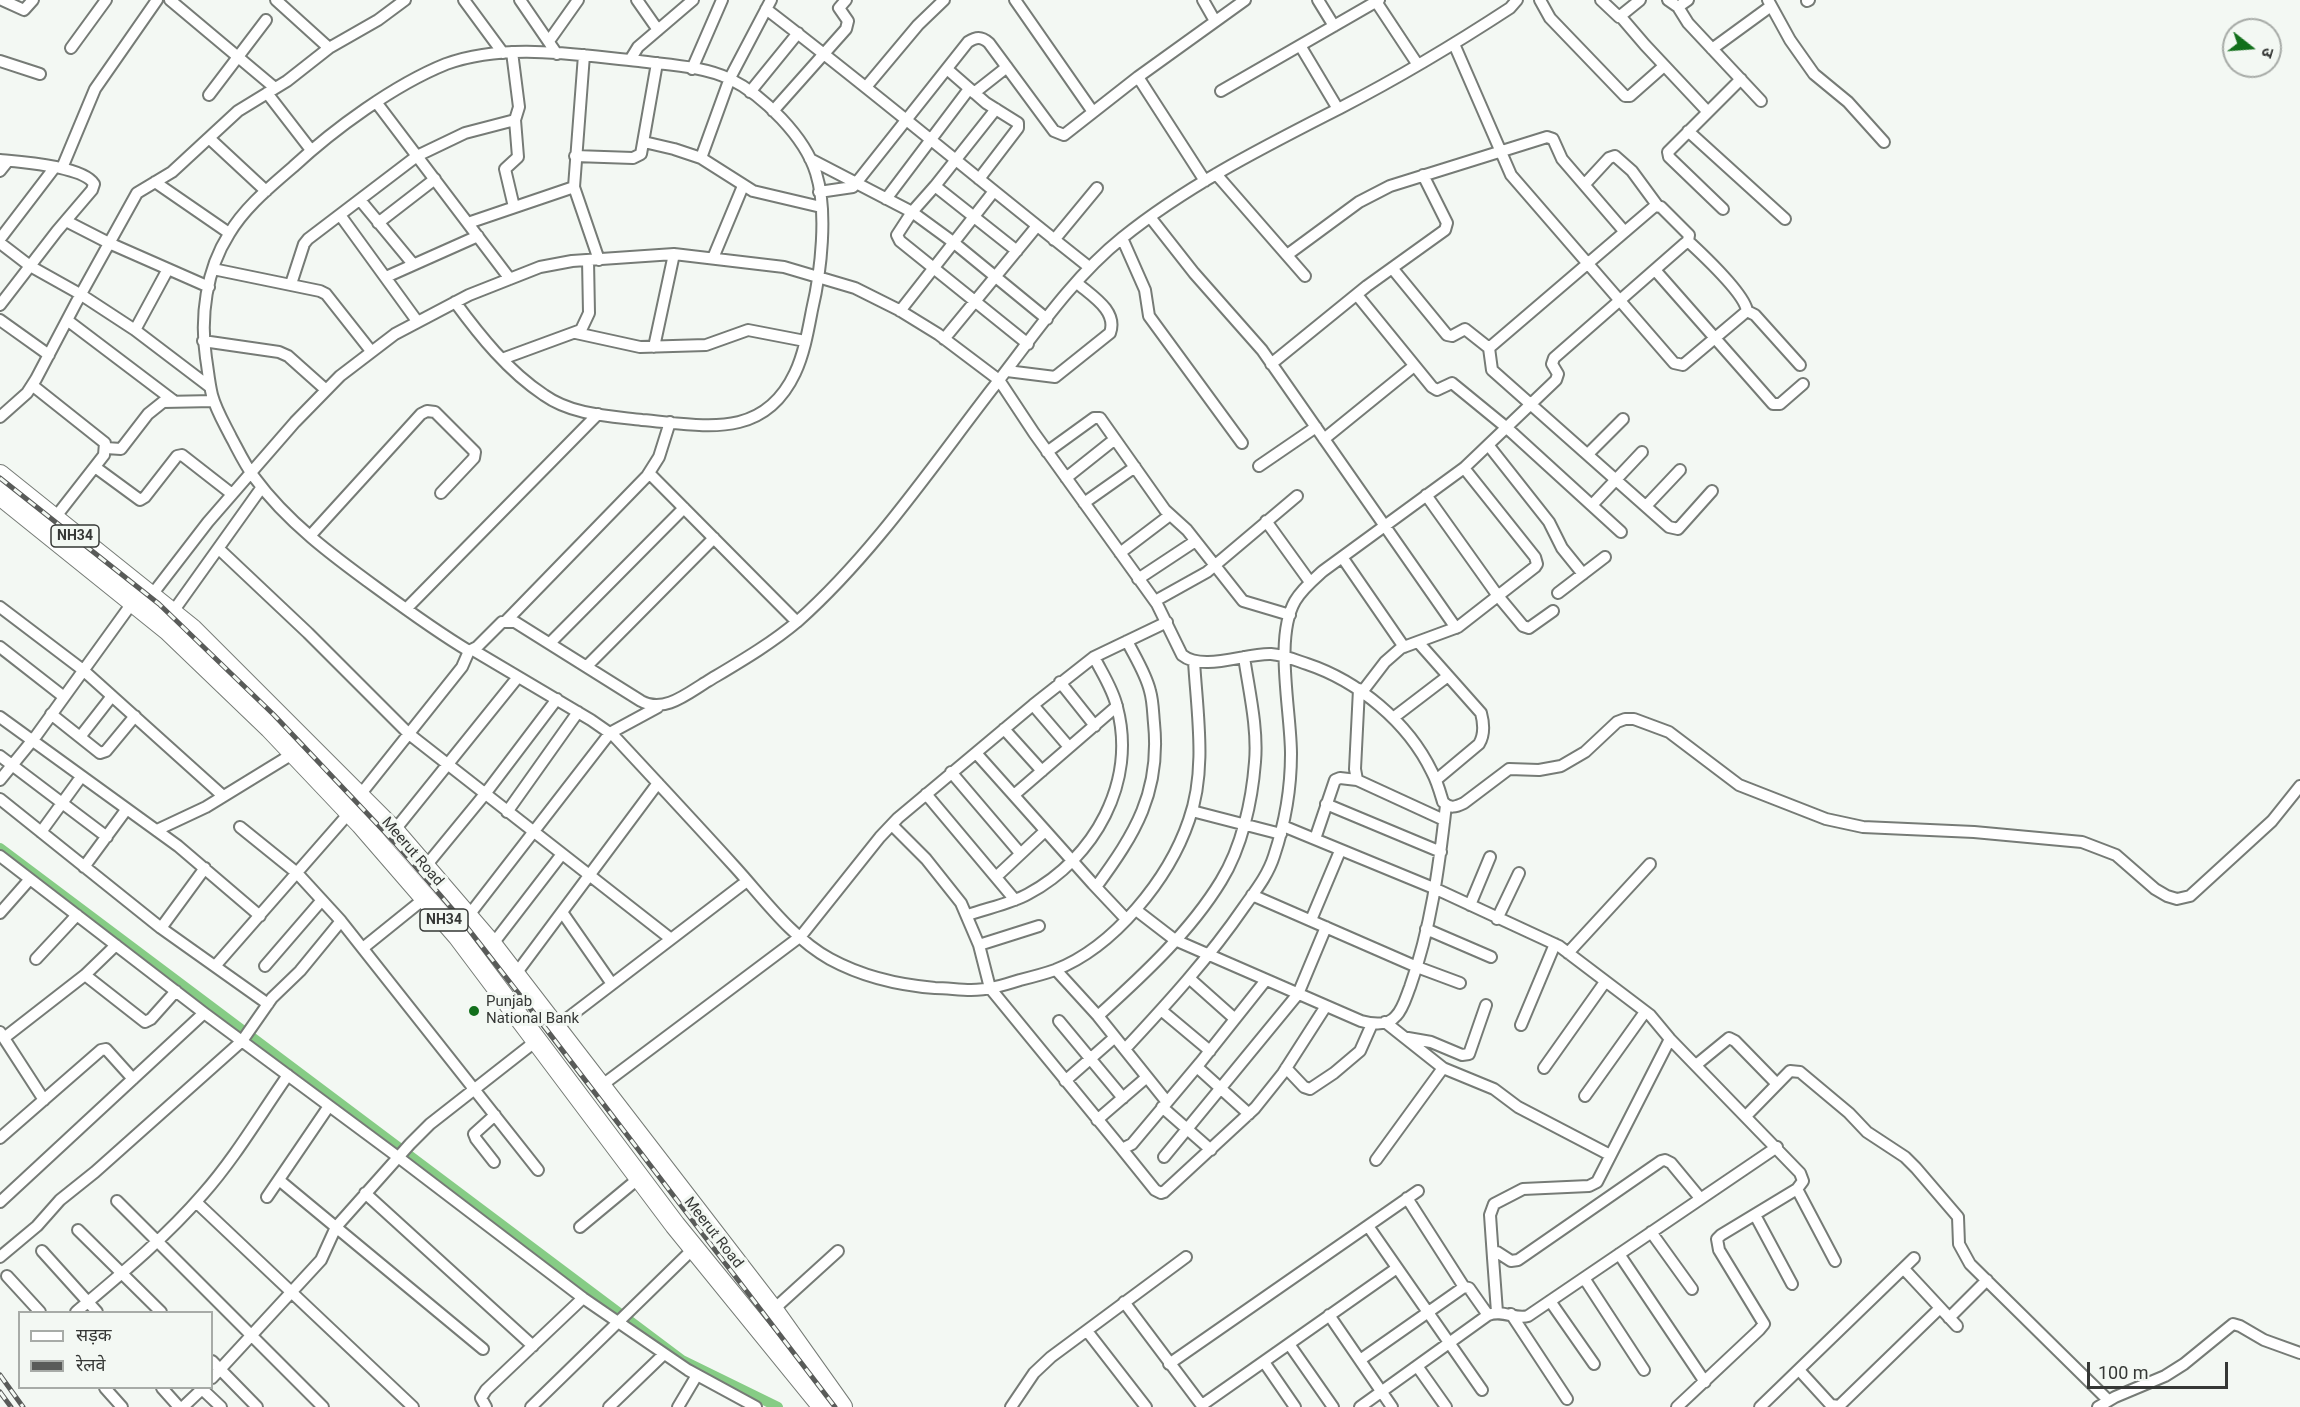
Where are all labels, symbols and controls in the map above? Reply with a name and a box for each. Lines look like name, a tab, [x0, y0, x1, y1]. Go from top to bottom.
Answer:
north arrow	[2222, 18, 2282, 78]
text: उ	[2257, 46, 2278, 60]
road number: NH34	[51, 525, 99, 547]
street label: Meerut Road	[377, 814, 447, 890]
road number: NH34	[420, 909, 468, 931]
place label: Punjab National Bank	[486, 993, 579, 1028]
marker: Punjab National Bank	[467, 1004, 481, 1018]
street label: Meerut Road	[680, 1194, 746, 1272]
legend	[18, 1311, 213, 1389]
text: सड़क	[76, 1324, 112, 1345]
scale bar	[2090, 1350, 2231, 1388]
text: रेलवे	[76, 1354, 106, 1375]
text: 100 m	[2098, 1362, 2149, 1383]

